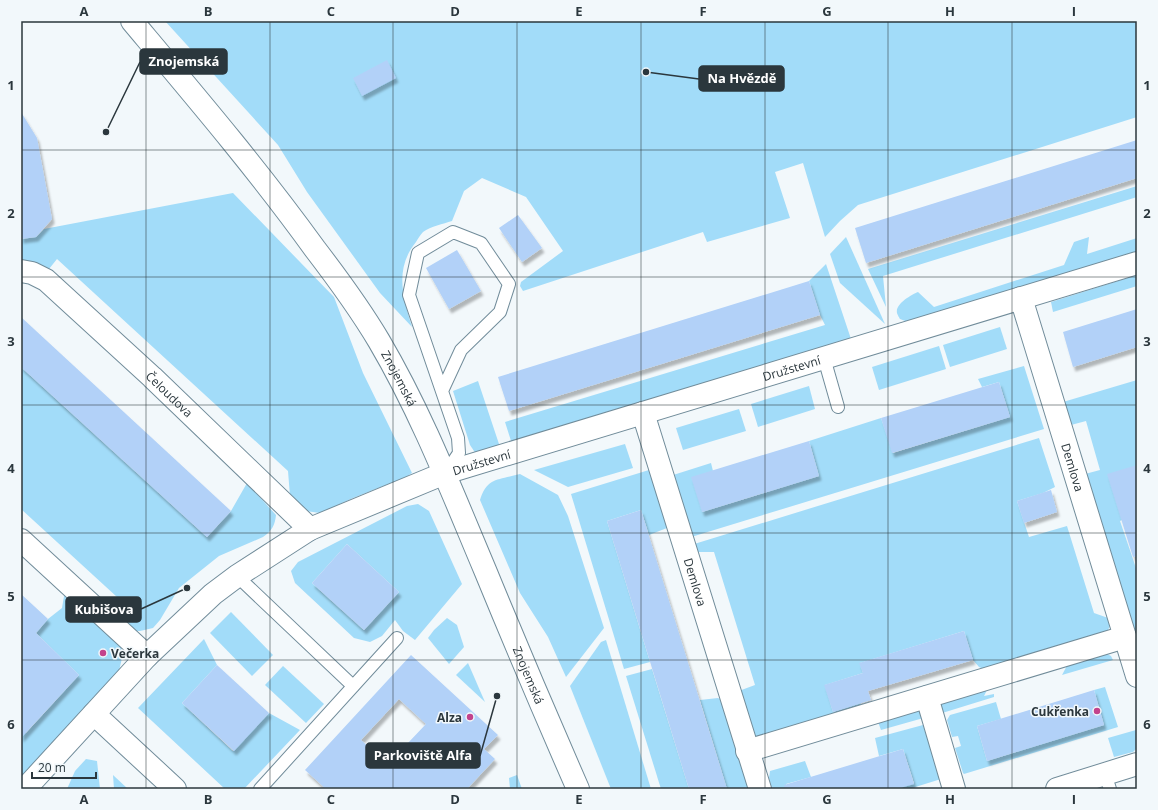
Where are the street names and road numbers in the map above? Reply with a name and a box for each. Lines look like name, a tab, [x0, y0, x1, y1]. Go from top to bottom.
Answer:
street label: Znojemská	[378, 347, 421, 409]
street label: Družstevní	[760, 351, 823, 385]
street label: Čeloudova	[143, 367, 197, 421]
street label: Demlova	[1058, 441, 1088, 493]
street label: Družstevní	[450, 445, 513, 479]
street label: Demlova	[680, 556, 711, 608]
street label: Znojemská	[509, 644, 549, 706]

